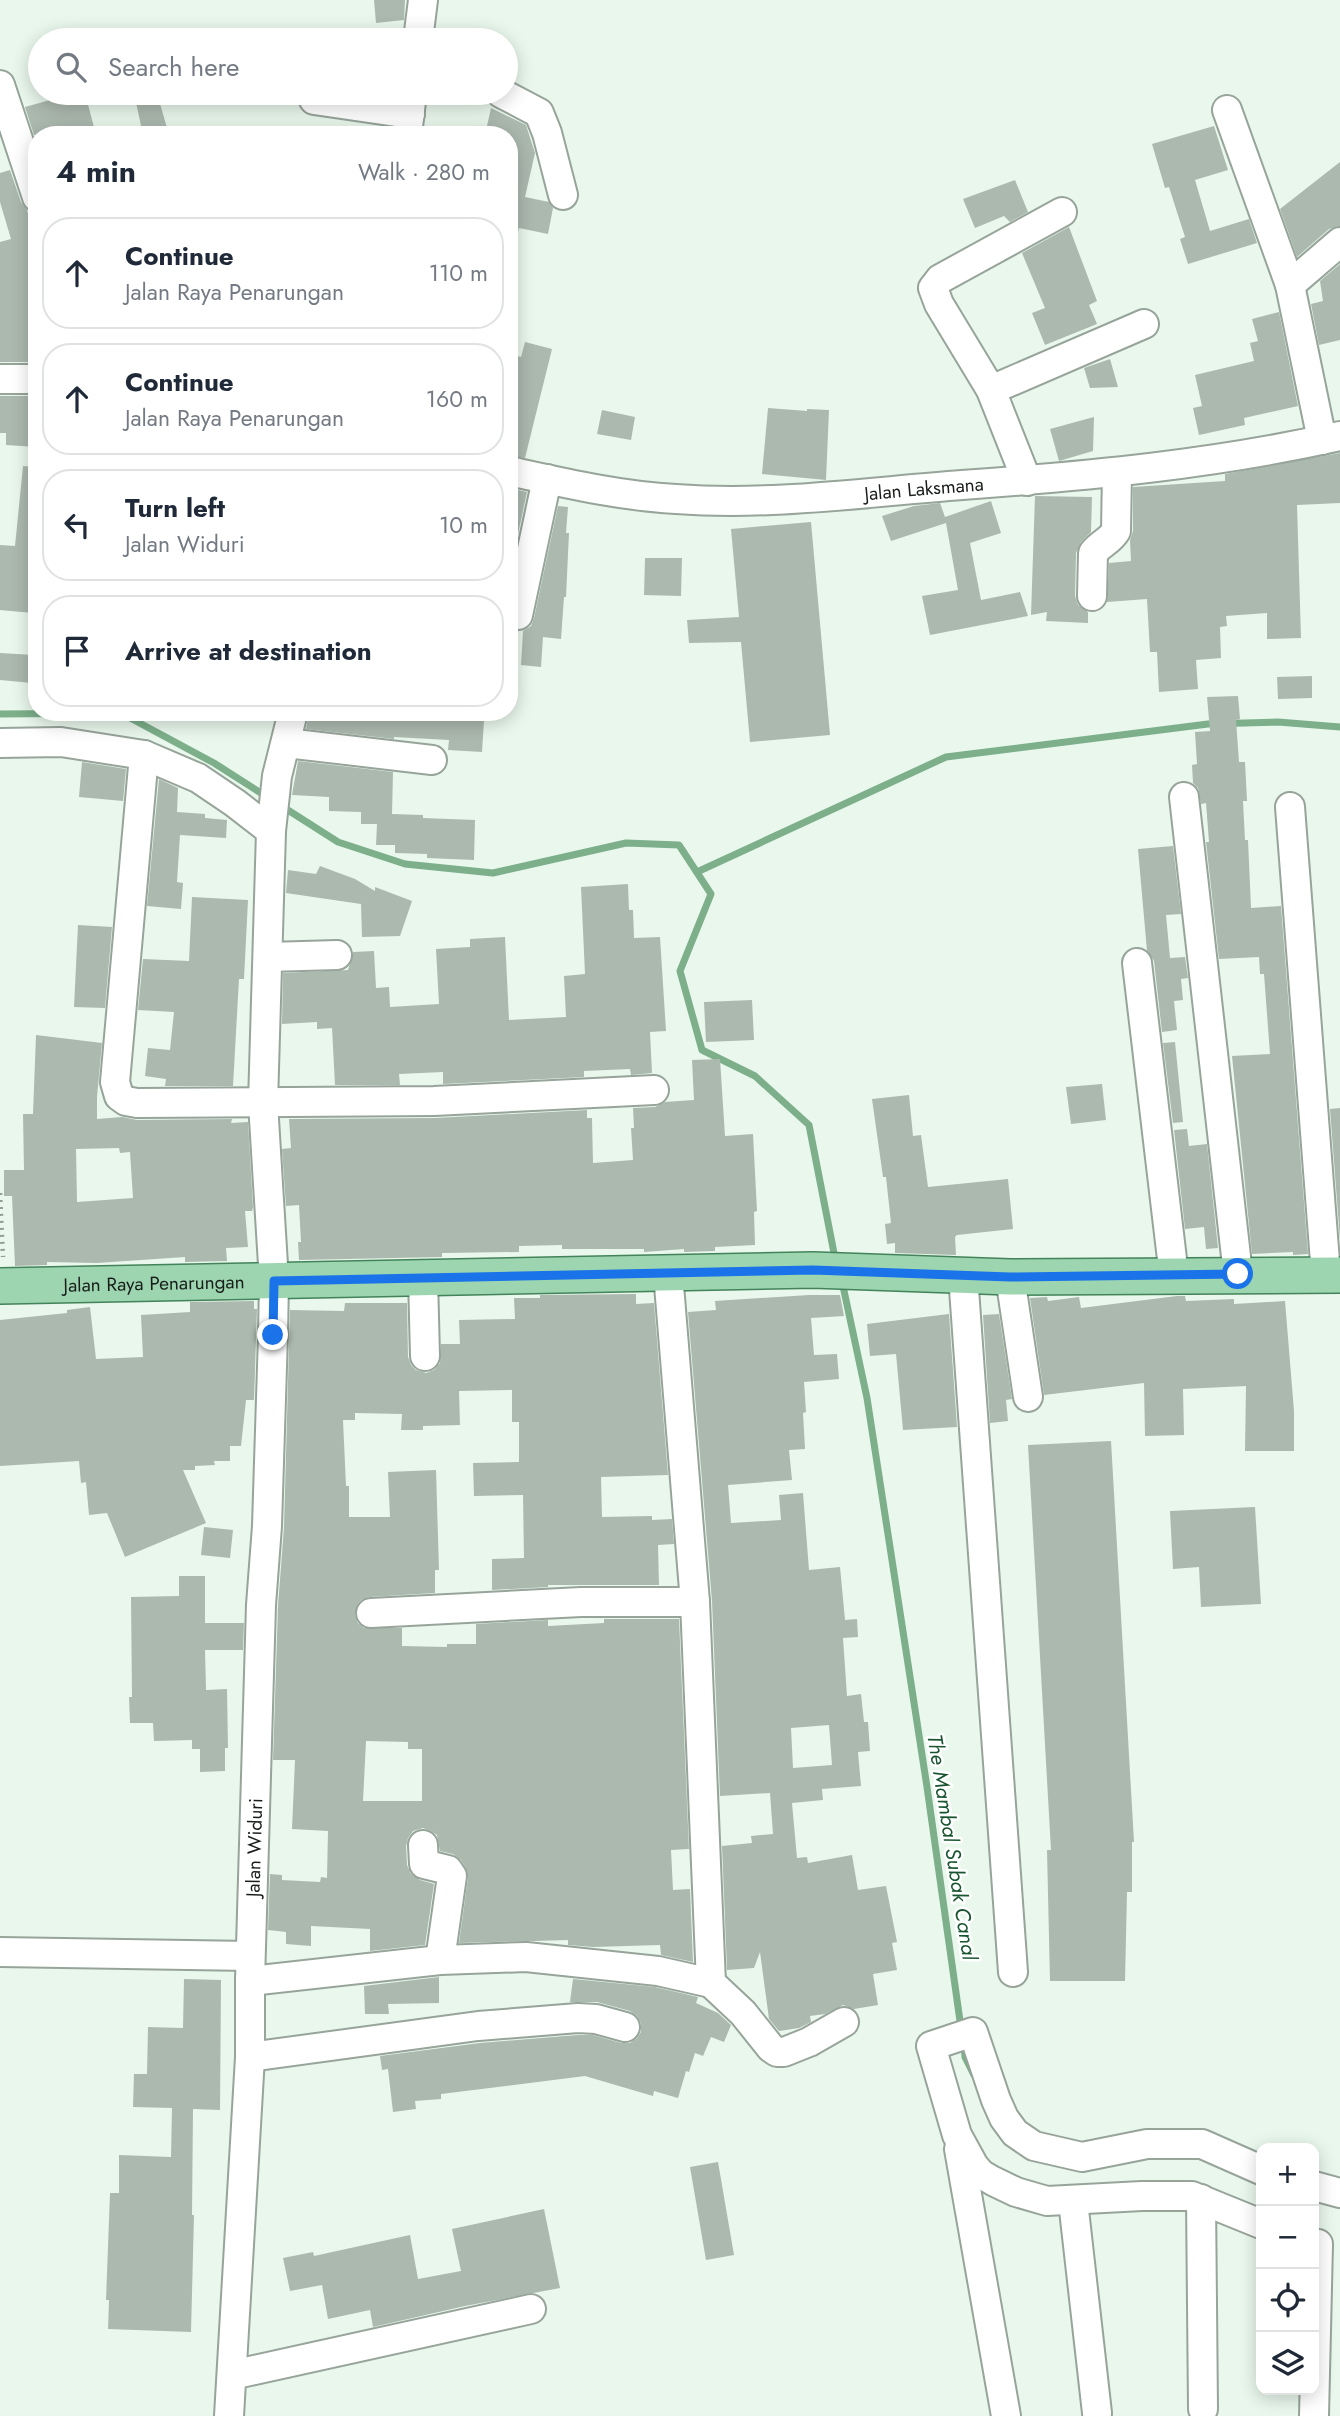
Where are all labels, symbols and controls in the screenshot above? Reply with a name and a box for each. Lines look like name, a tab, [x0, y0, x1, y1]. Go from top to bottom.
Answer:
search box	[28, 28, 518, 105]
icon: search	[52, 48, 90, 86]
text: Search here	[108, 48, 240, 86]
text: 4 min	[56, 150, 136, 193]
text: Walk · 280 m	[358, 155, 490, 189]
text: Continue	[125, 237, 234, 275]
icon: ahead	[58, 254, 96, 292]
text: 110 m	[429, 256, 488, 290]
text: Jalan Raya Penarungan	[125, 275, 344, 309]
text: Continue	[125, 363, 234, 401]
icon: ahead	[58, 380, 96, 418]
text: 160 m	[426, 382, 488, 416]
text: Jalan Raya Penarungan	[125, 401, 344, 435]
street label: Jalan Laksmana	[860, 470, 985, 507]
text: Turn left	[125, 489, 225, 527]
icon: left	[58, 506, 96, 544]
text: 10 m	[439, 508, 488, 542]
text: Jalan Widuri	[125, 527, 245, 561]
icon: arrive	[58, 632, 96, 670]
text: Arrive at destination	[125, 632, 372, 670]
route start	[1222, 1258, 1253, 1289]
street label: Jalan Raya Penarungan	[60, 1268, 245, 1298]
route end	[257, 1319, 288, 1350]
water label: The Mambal Subak Canal	[919, 1732, 985, 1963]
street label: Jalan Widuri	[239, 1798, 269, 1901]
map controls	[1256, 2143, 1319, 2395]
button: +	[1256, 2143, 1319, 2206]
button: −	[1256, 2206, 1319, 2269]
button: locate	[1256, 2269, 1319, 2332]
button: layers	[1256, 2332, 1319, 2395]

